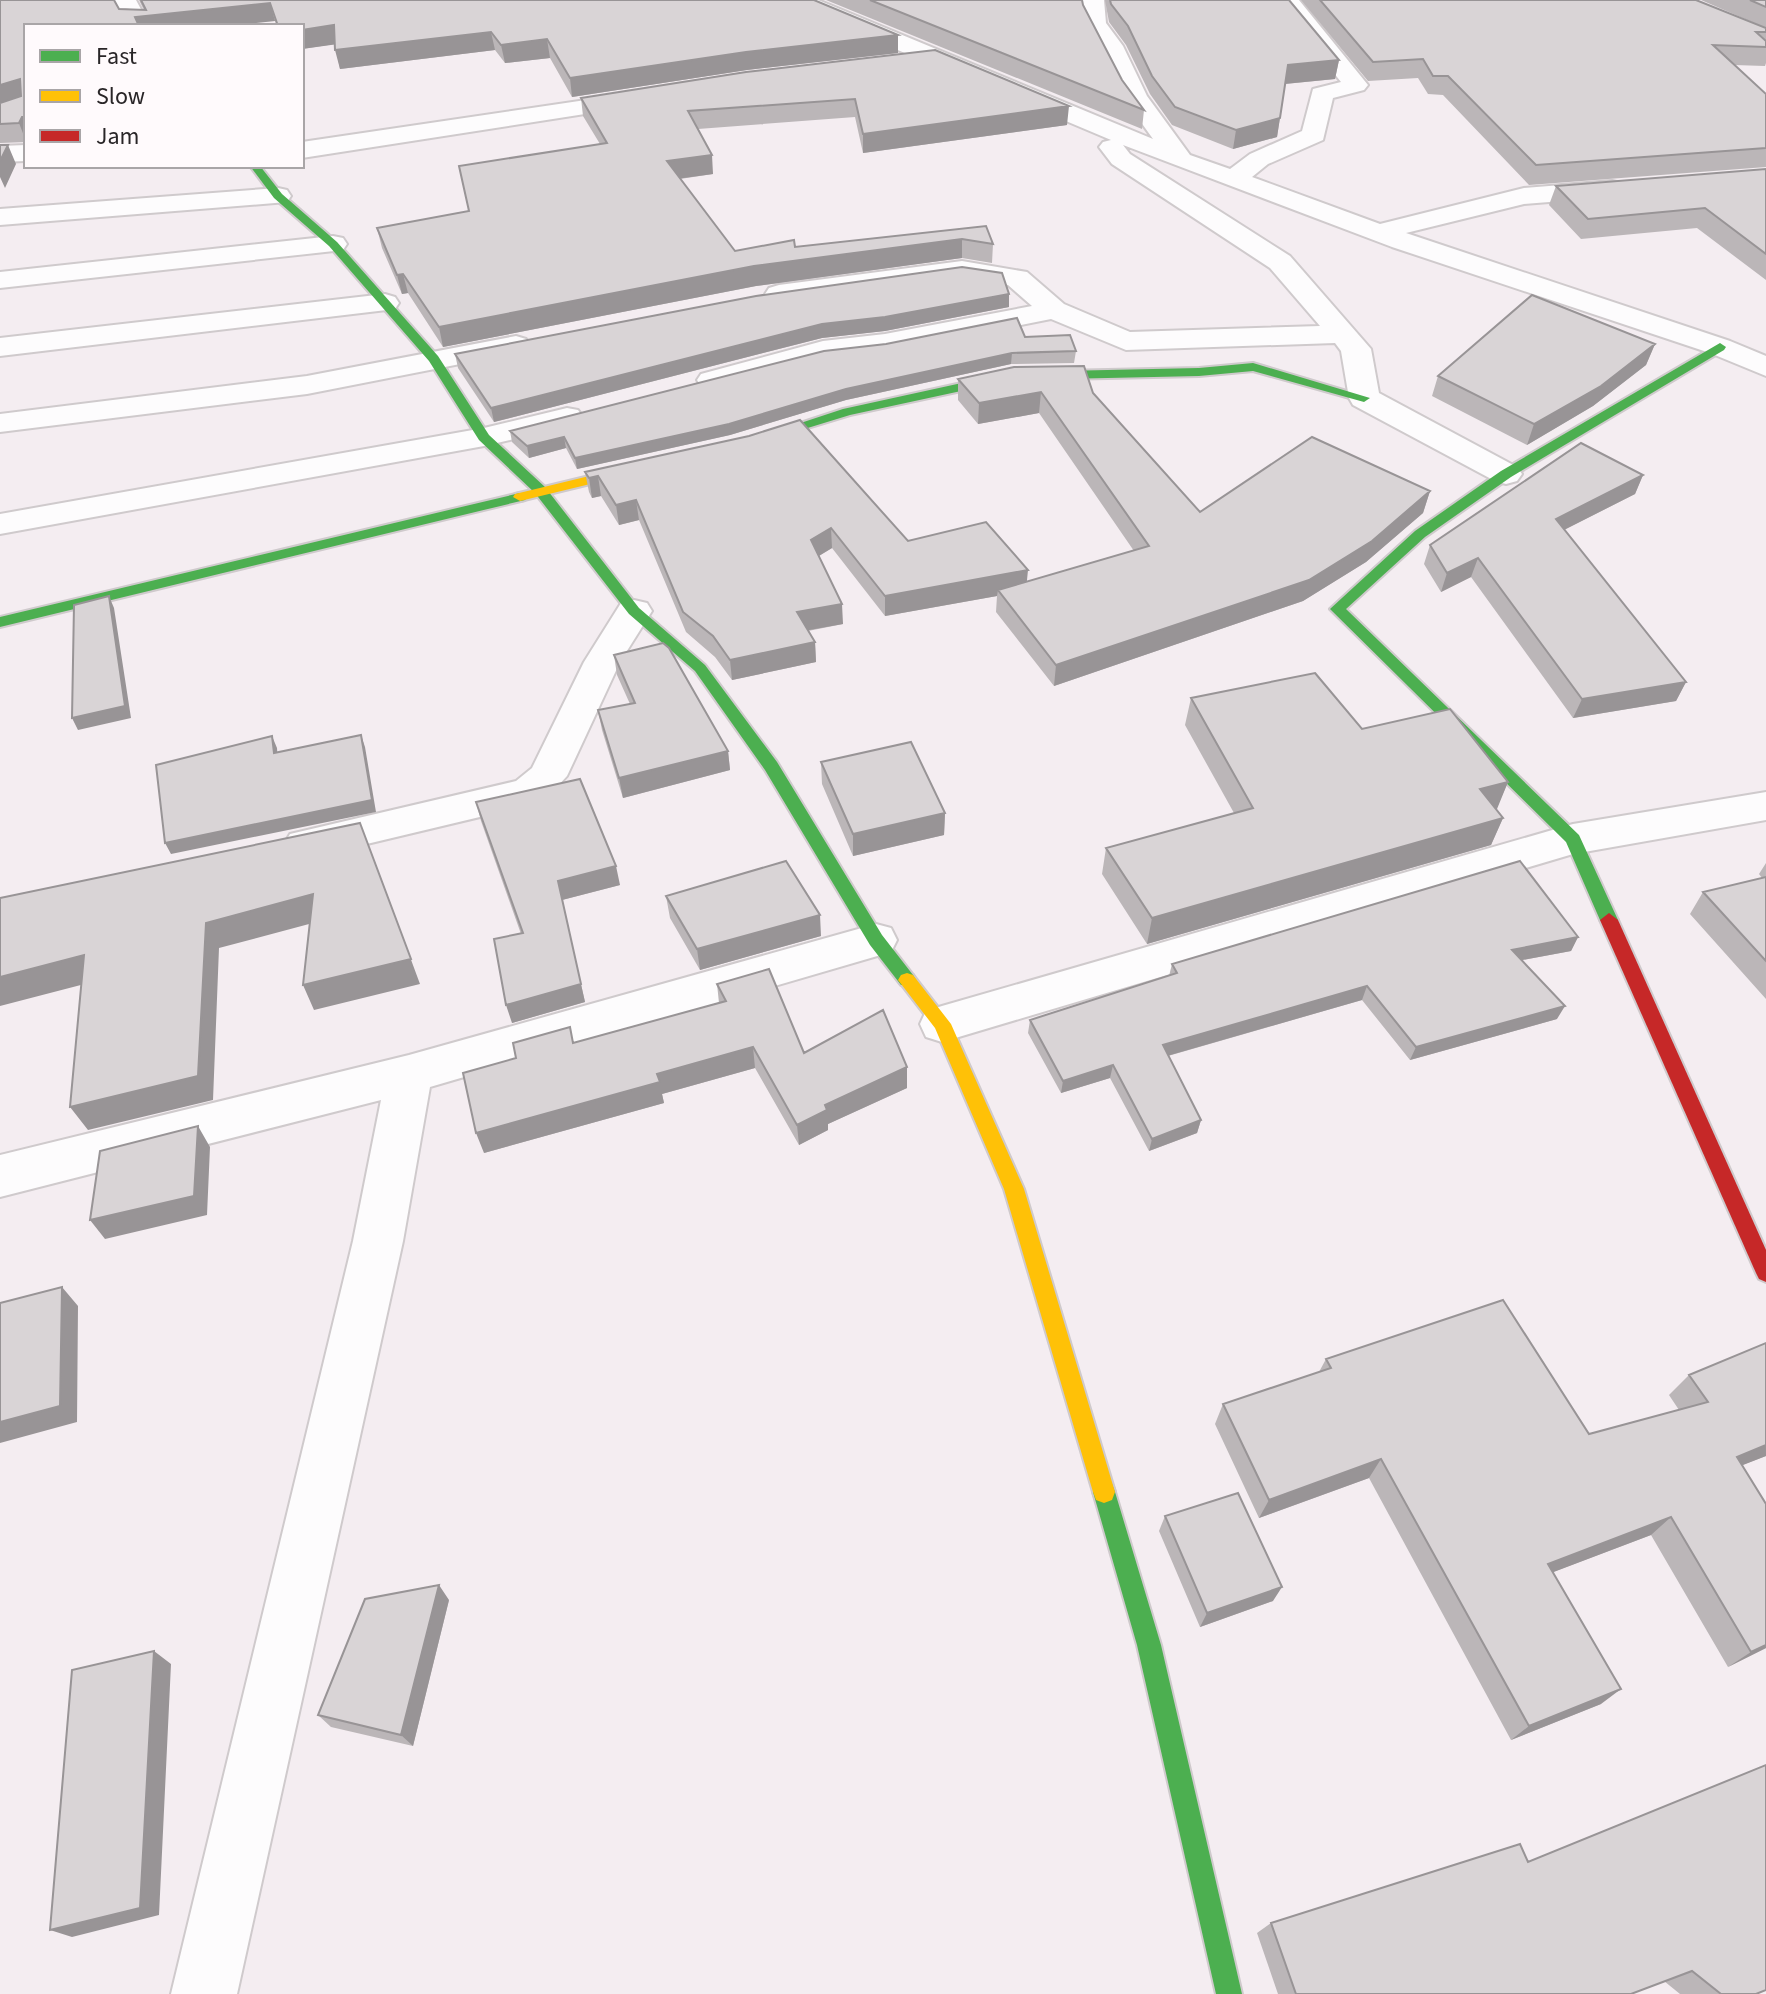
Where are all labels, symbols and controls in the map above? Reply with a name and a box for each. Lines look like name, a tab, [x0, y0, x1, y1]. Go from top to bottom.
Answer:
legend	[24, 24, 304, 168]
text: Fast	[96, 39, 137, 74]
text: Slow	[96, 79, 145, 114]
text: Jam	[96, 119, 140, 154]

